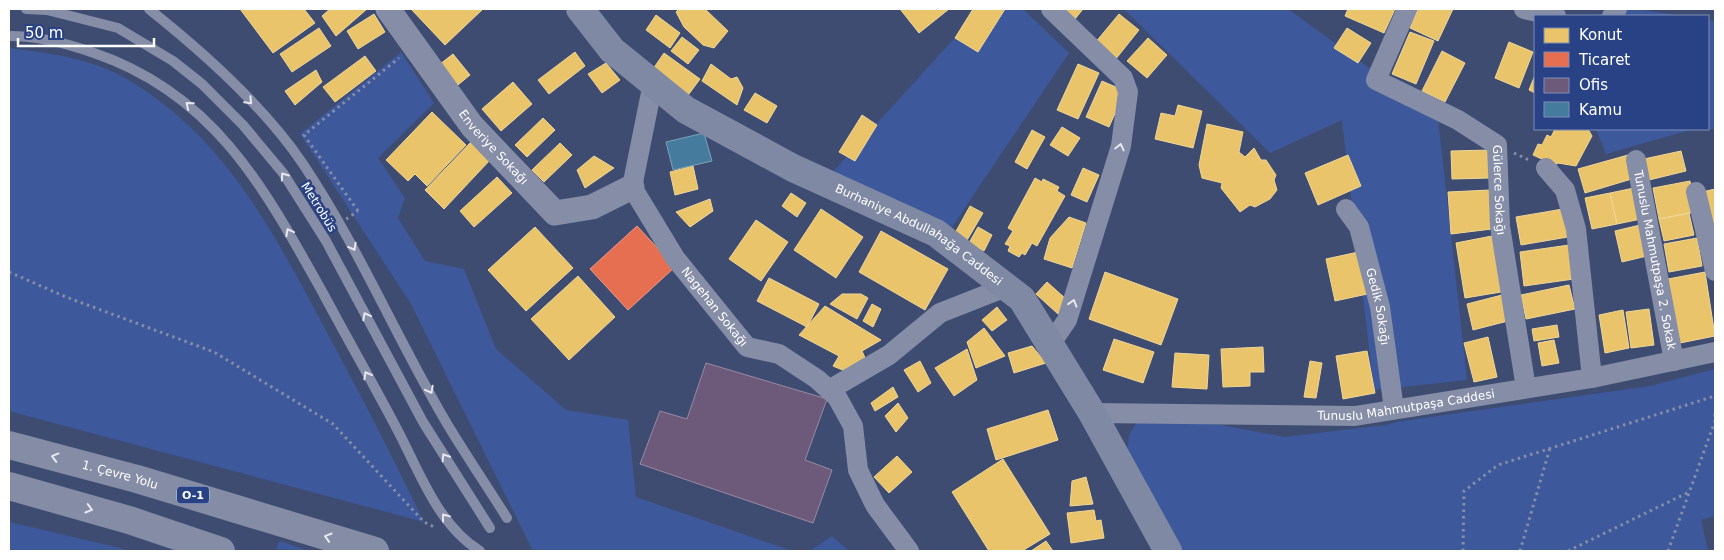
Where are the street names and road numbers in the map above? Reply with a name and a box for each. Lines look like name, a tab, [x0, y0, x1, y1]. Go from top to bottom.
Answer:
street label: Enveriye Sokağı	[456, 107, 531, 187]
street label: Gülerce Sokağı	[1490, 145, 1508, 236]
street label: Tunuslu Mahmutpaşa 2. Sokak	[1631, 168, 1679, 351]
street label: Metrobüs	[298, 180, 340, 234]
street label: Burhaniye Abdullahağa Caddesi	[833, 181, 1005, 288]
street label: Nagehan Sokağı	[678, 264, 751, 349]
street label: Gedik Sokağı	[1363, 266, 1392, 346]
street label: Tunuslu Mahmutpaşa Caddesi	[1316, 387, 1496, 423]
street label: 1. Çevre Yolu	[81, 458, 160, 492]
road number: O-1	[177, 486, 209, 504]

